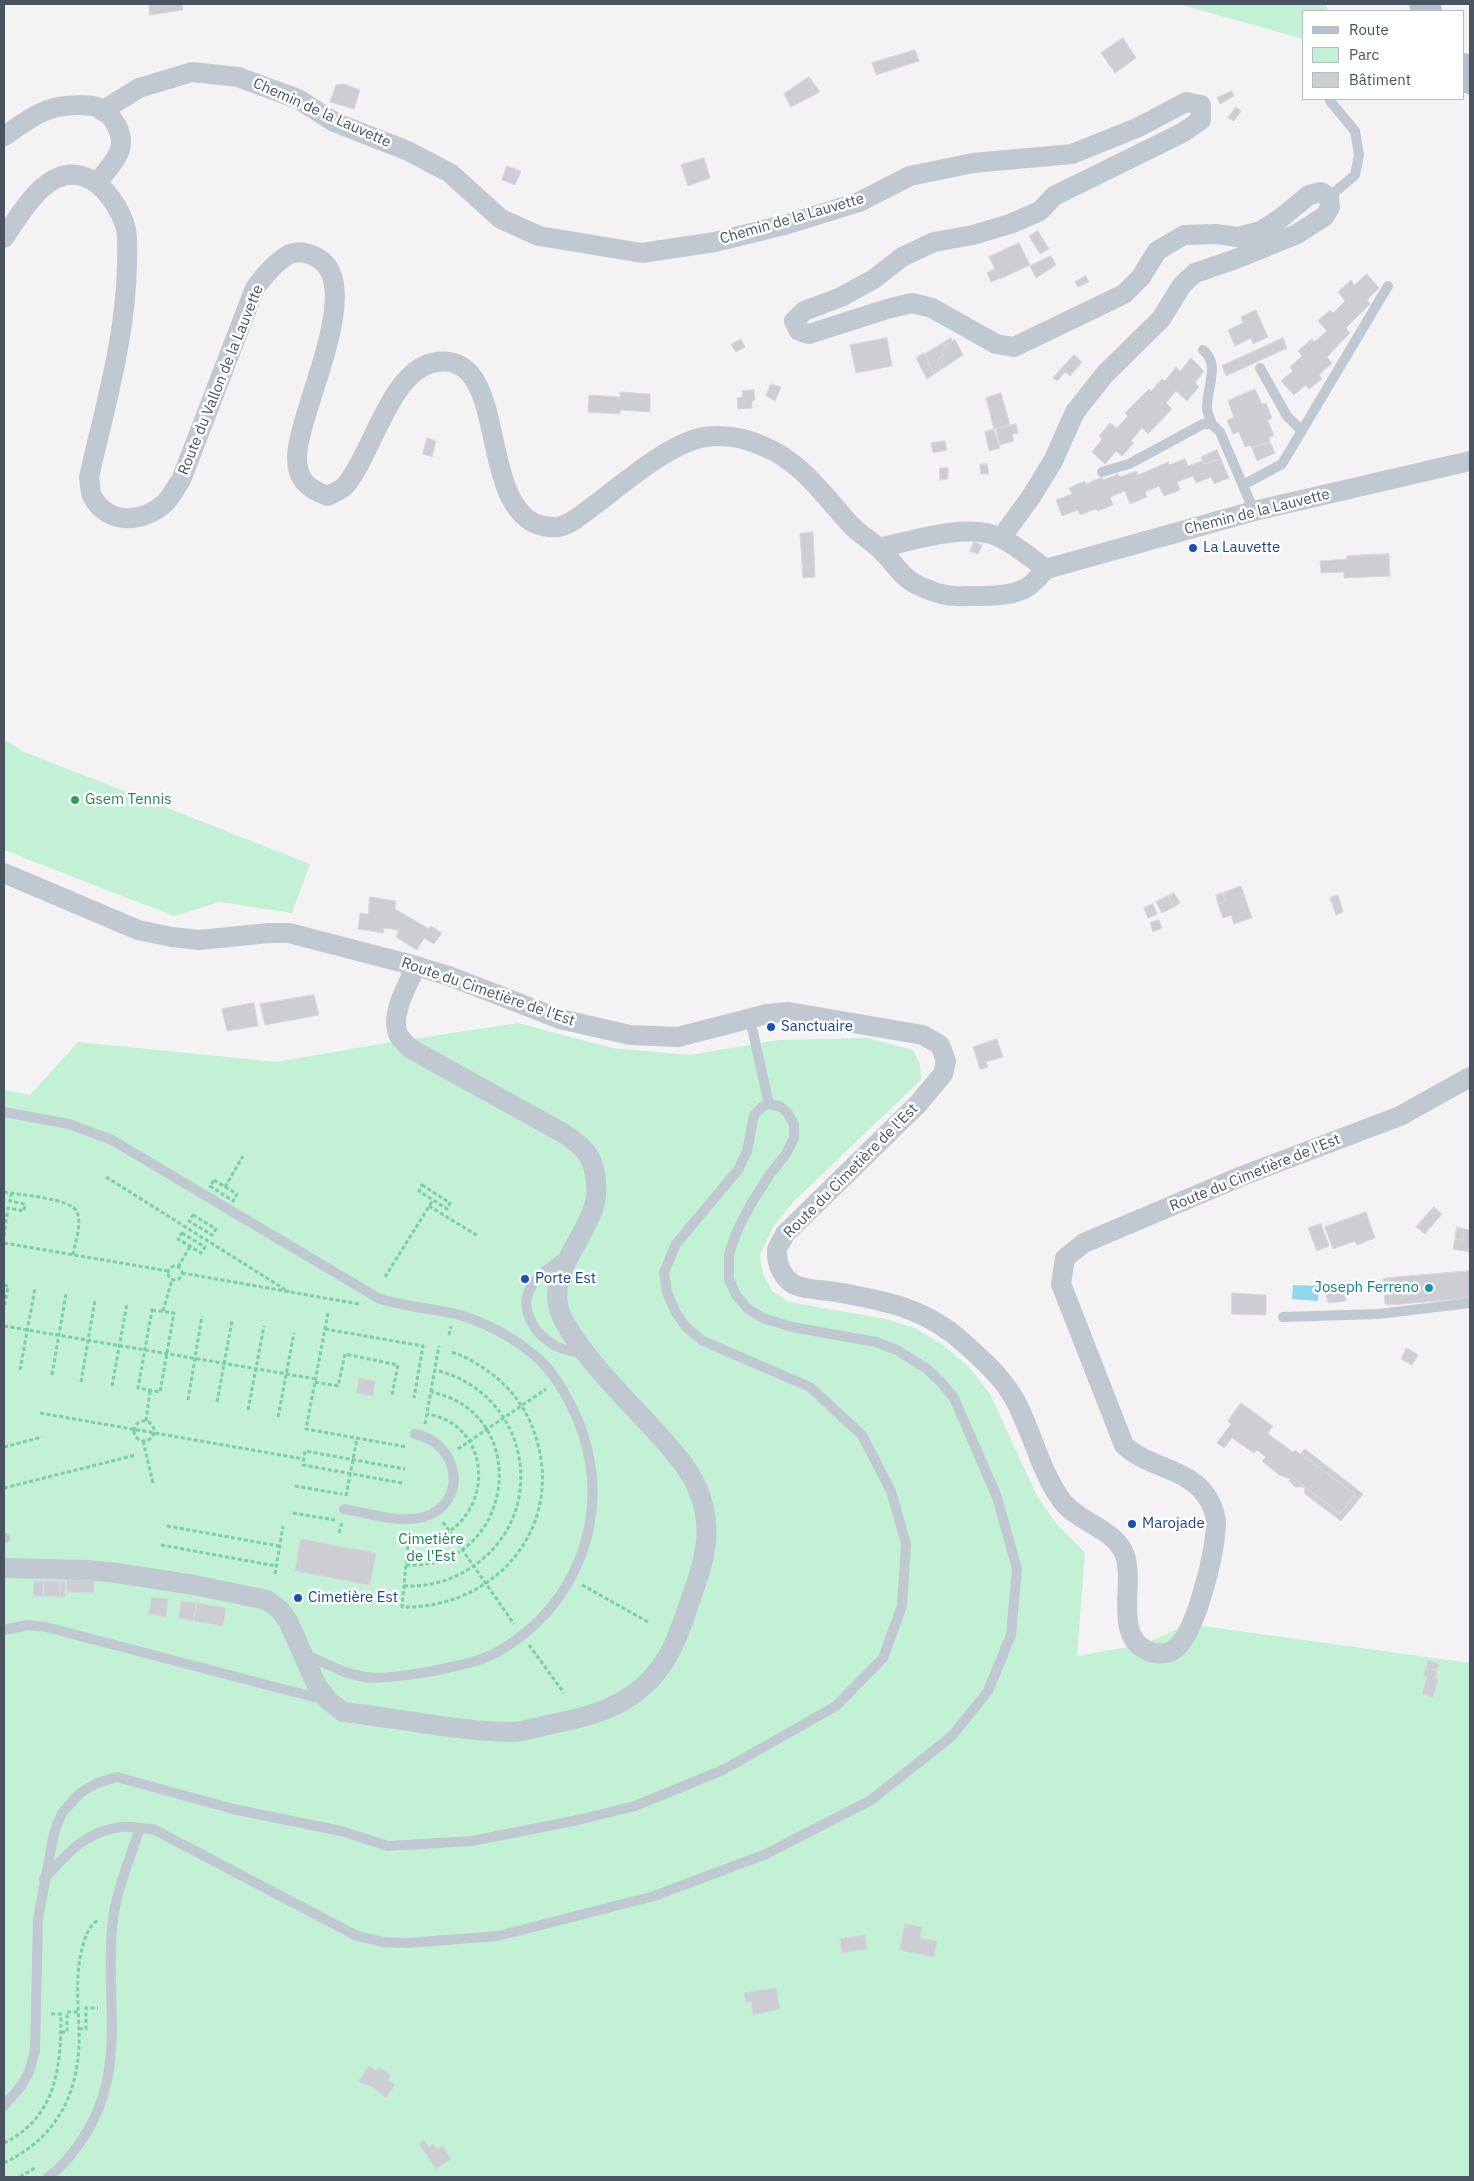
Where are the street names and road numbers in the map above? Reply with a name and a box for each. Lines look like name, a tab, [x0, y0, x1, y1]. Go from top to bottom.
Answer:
street label: Chemin de la Lauvette	[250, 74, 394, 152]
street label: Chemin de la Lauvette	[718, 190, 866, 248]
street label: Route du Vallon de la Lauvette	[175, 282, 267, 478]
street label: Chemin de la Lauvette	[1182, 485, 1332, 539]
street label: Route du Cimetière de l'Est	[399, 954, 577, 1030]
street label: Route du Cimetière de l'Est	[780, 1100, 922, 1242]
street label: Route du Cimetière de l'Est	[1167, 1131, 1343, 1215]

